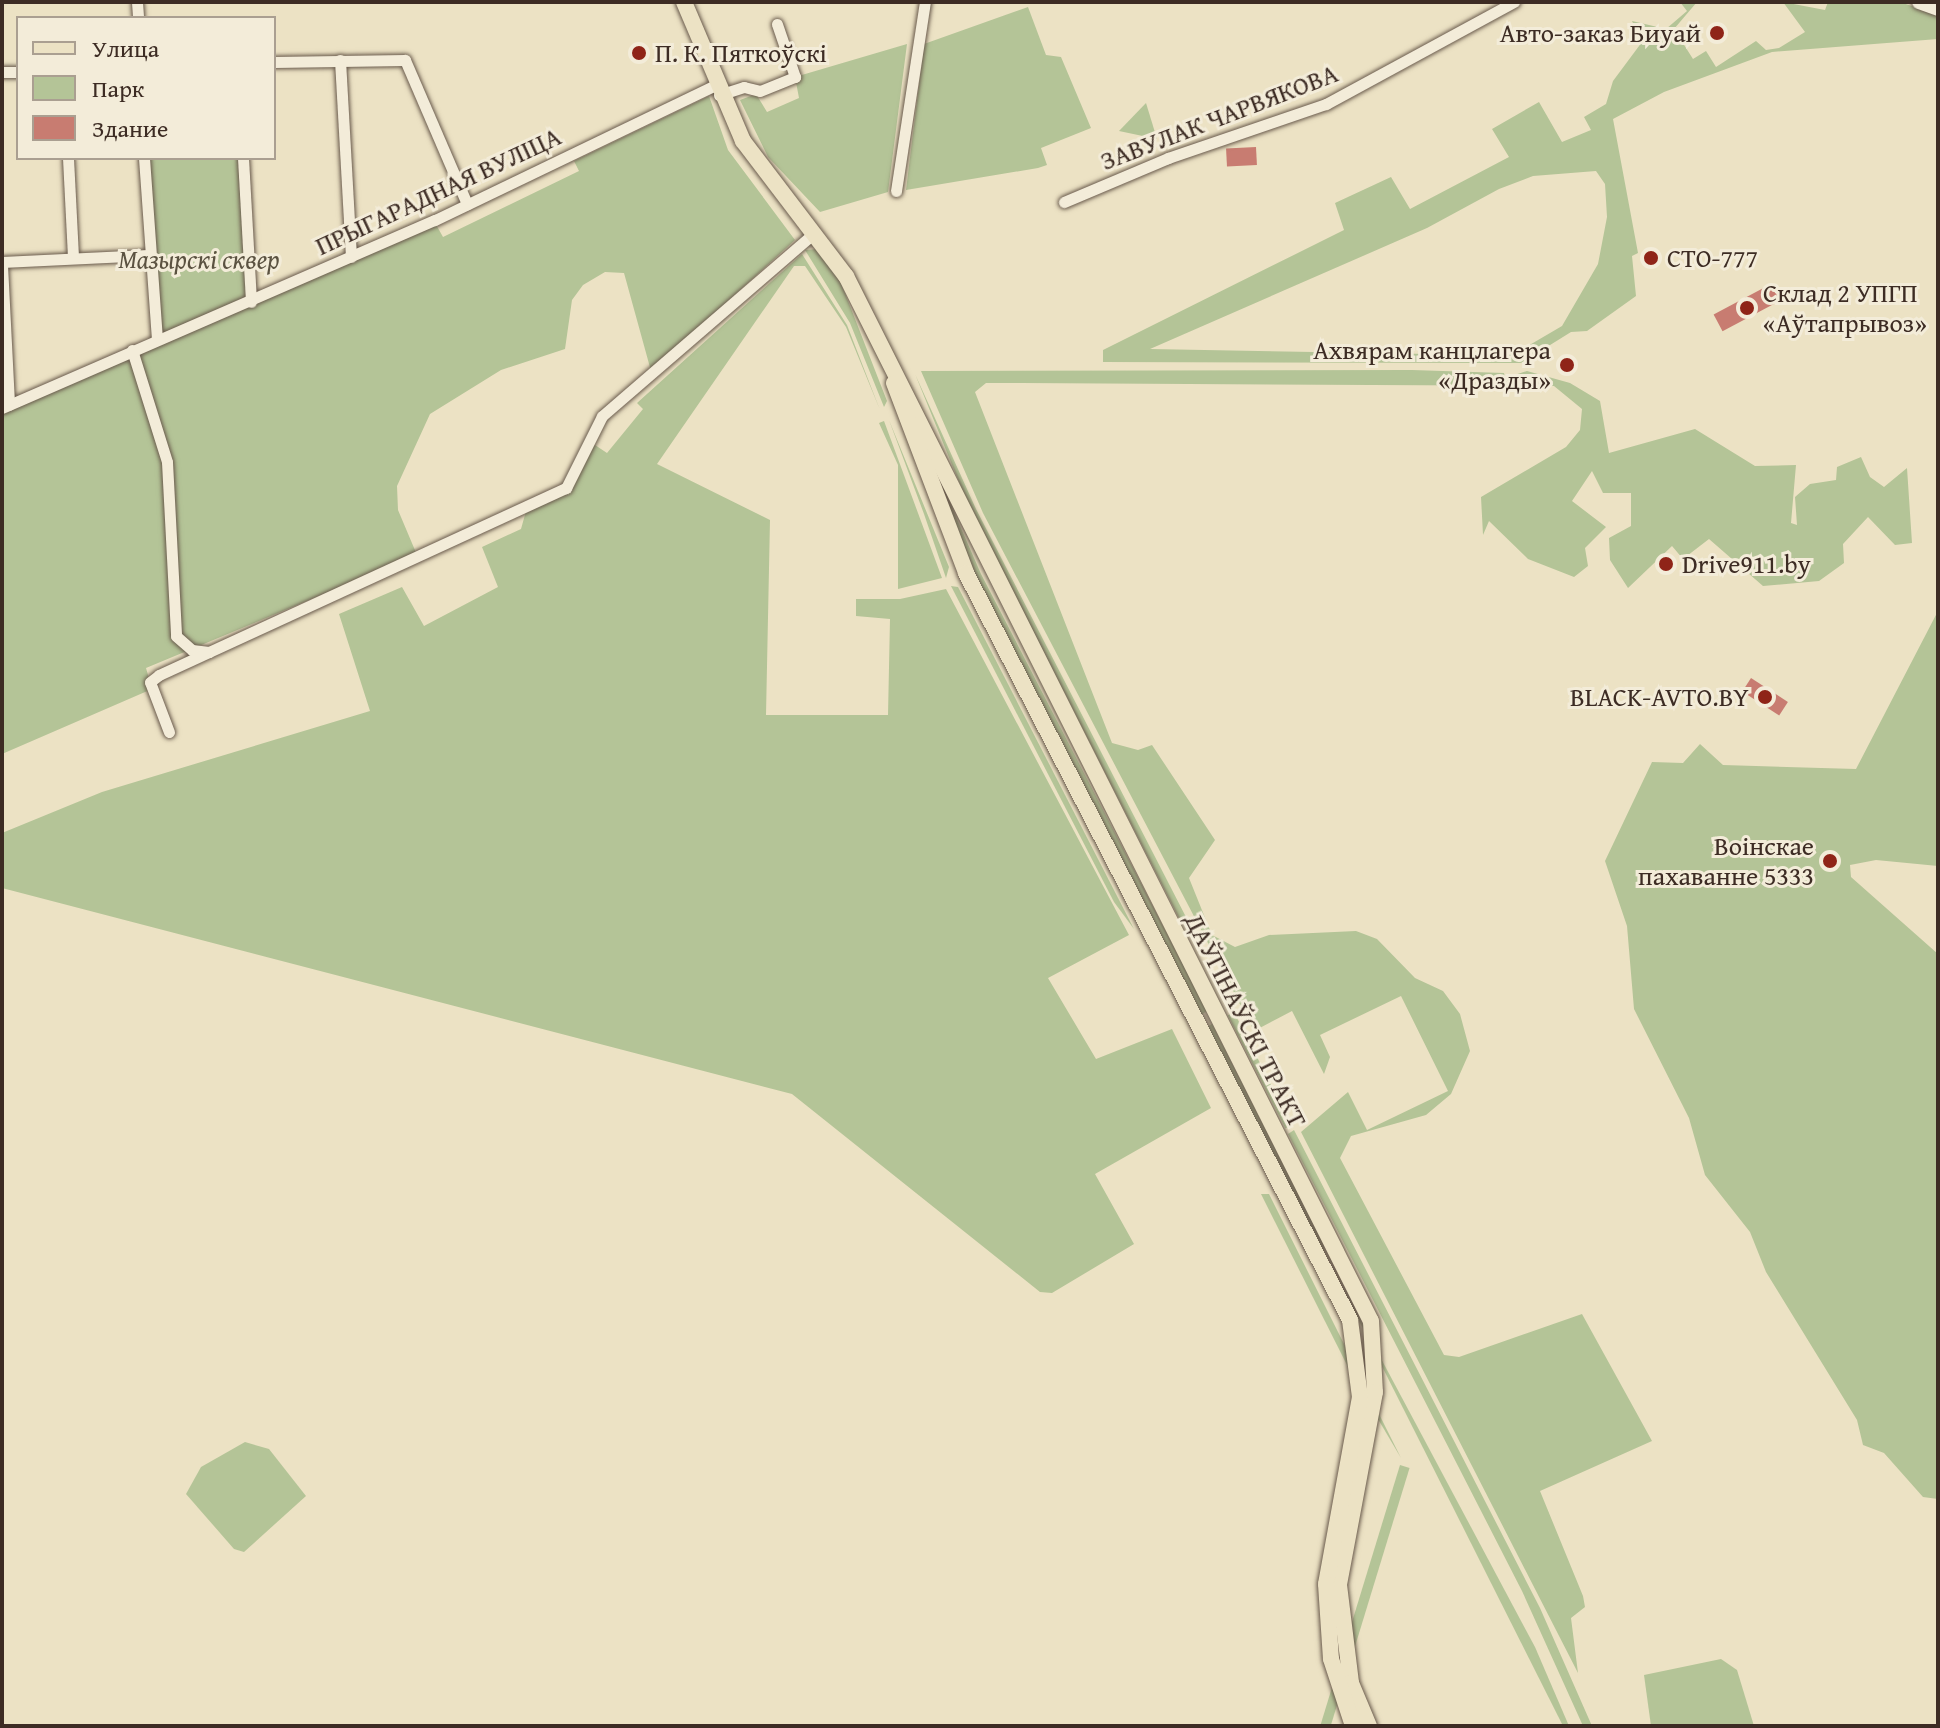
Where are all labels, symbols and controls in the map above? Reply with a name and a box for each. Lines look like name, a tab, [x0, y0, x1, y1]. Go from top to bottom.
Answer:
legend	[16, 16, 276, 160]
place label: Авто-заказ Биуай	[1500, 17, 1701, 49]
marker: Авто-заказ Биуай	[1708, 24, 1726, 42]
text: Улица	[92, 31, 159, 66]
place label: П. К. Пяткоўскі	[655, 37, 827, 69]
marker: П. К. Пяткоўскі	[630, 44, 648, 62]
street label: ЗАВУЛАК ЧАРВЯКОВА	[1096, 57, 1342, 177]
text: Парк	[92, 71, 144, 106]
text: Здание	[92, 111, 168, 146]
street label: ПРЫГАРАДНАЯ ВУЛІЦА	[310, 120, 566, 262]
place label: СТО-777	[1667, 242, 1758, 274]
park label: Мазырскі сквер	[118, 243, 280, 275]
marker: СТО-777	[1642, 249, 1660, 267]
place label: Склад 2 УПГП «Аўтапрывоз»	[1763, 277, 1927, 338]
marker: Склад 2 УПГП «Аўтапрывоз»	[1738, 299, 1756, 317]
place label: Ахвярам канцлагера «Дразды»	[1313, 334, 1551, 396]
marker: Ахвярам канцлагера «Дразды»	[1558, 356, 1576, 374]
place label: Drive911.by	[1682, 548, 1811, 580]
marker: Drive911.by	[1657, 555, 1675, 573]
place label: BLACK-AVTO.BY	[1570, 681, 1749, 713]
marker: BLACK-AVTO.BY	[1756, 688, 1774, 706]
place label: Воінскае пахаванне 5333	[1638, 830, 1814, 892]
marker: Воінскае пахаванне 5333	[1821, 852, 1839, 870]
street label: ДАЎГІНАЎСКІ ТРАКТ	[1178, 908, 1314, 1132]

